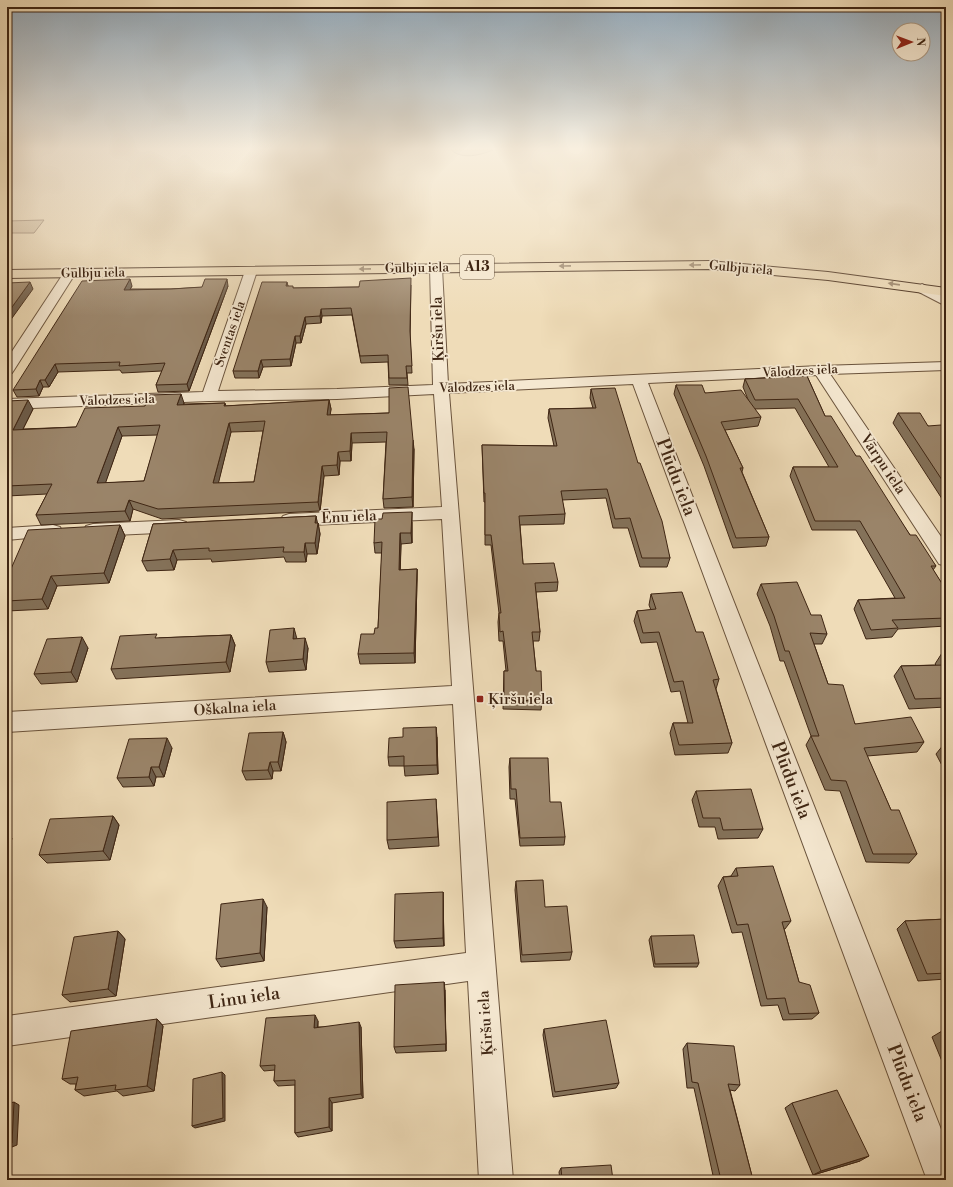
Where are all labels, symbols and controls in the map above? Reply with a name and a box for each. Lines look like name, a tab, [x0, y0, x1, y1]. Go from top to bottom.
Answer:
north arrow	[891, 22, 931, 62]
text: N	[913, 37, 927, 47]
road number: A13	[460, 255, 494, 279]
street label: Gulbju iela	[708, 257, 774, 279]
street label: Gulbju iela	[385, 259, 450, 277]
one-way arrow	[688, 262, 701, 268]
one-way arrow	[558, 263, 571, 269]
street label: Gulbju iela	[61, 264, 126, 282]
one-way arrow	[358, 266, 371, 272]
one-way arrow	[888, 281, 900, 287]
street label: Ķiršu iela	[427, 296, 449, 362]
street label: Sventas iela	[211, 298, 249, 369]
street label: Vālodzes iela	[761, 361, 839, 381]
street label: Vālodzes iela	[438, 378, 516, 396]
street label: Vālodzes iela	[78, 391, 156, 409]
street label: Vārpu iela	[855, 429, 910, 498]
street label: Plūdu iela	[651, 435, 702, 520]
street label: Ēnu iela	[321, 506, 378, 528]
place label: Ķiršu iela	[488, 690, 554, 709]
marker: Ķiršu iela	[475, 694, 485, 704]
street label: Oškalna iela	[193, 696, 277, 720]
street label: Plūdu iela	[766, 738, 817, 823]
street label: Linu iela	[207, 981, 282, 1014]
street label: Ķiršu iela	[474, 989, 498, 1056]
street label: Plūdu iela	[882, 1041, 933, 1126]

